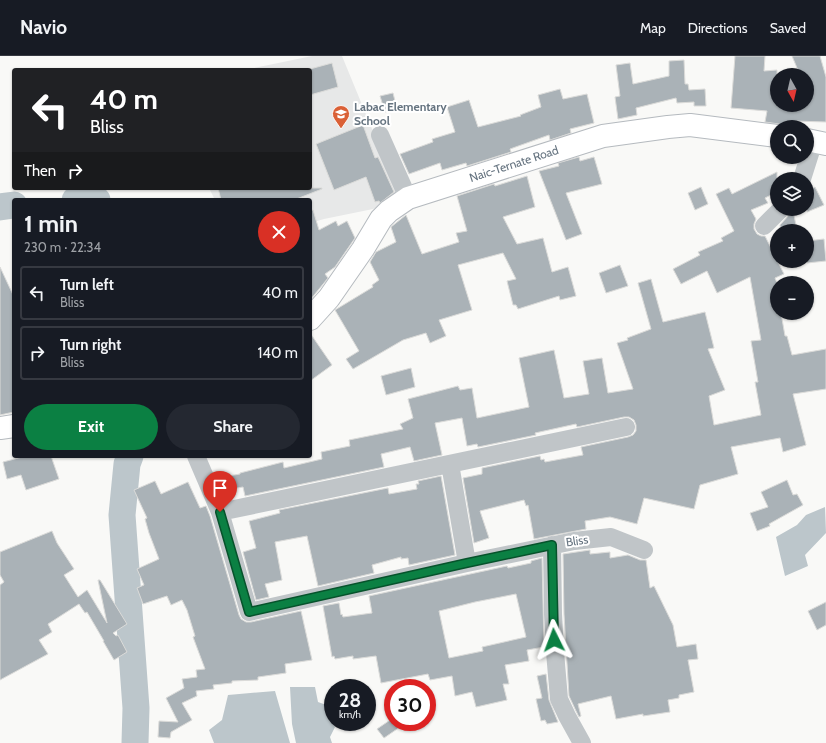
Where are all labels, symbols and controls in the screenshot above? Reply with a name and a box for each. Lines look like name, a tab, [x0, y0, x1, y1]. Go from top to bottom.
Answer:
text: Navio	[20, 16, 67, 39]
text: Map	[640, 19, 666, 37]
text: Directions	[688, 19, 748, 37]
text: Saved	[770, 19, 806, 37]
north arrow	[770, 68, 814, 112]
map controls	[770, 68, 814, 320]
text: 40 m	[90, 82, 158, 116]
icon: left	[24, 84, 76, 136]
place label: Labac Elementary School	[354, 99, 447, 128]
school or university icon: Labac Elementary School	[331, 104, 351, 129]
text: Bliss	[90, 116, 124, 138]
button: search	[770, 120, 814, 164]
street label: Naic-Ternate Road	[467, 142, 560, 185]
icon: right	[64, 160, 86, 182]
text: Then	[24, 162, 56, 180]
button: layers	[770, 172, 814, 216]
text: 1 min	[24, 209, 78, 238]
button: close	[258, 211, 300, 253]
button: +	[770, 224, 814, 268]
text: 230 m · 22:34	[24, 239, 101, 255]
text: Turn left	[60, 276, 114, 294]
button: −	[770, 276, 814, 320]
icon: left	[26, 282, 48, 304]
text: 40 m	[262, 284, 298, 302]
text: Bliss	[60, 294, 84, 310]
text: Turn right	[60, 336, 121, 354]
icon: right	[26, 342, 48, 364]
text: 140 m	[257, 344, 298, 362]
text: Bliss	[60, 354, 84, 370]
button: Exit	[24, 404, 158, 450]
button: Share	[166, 404, 300, 450]
pin	[203, 471, 237, 512]
icon: arrive	[209, 477, 231, 499]
street label: Bliss	[565, 532, 589, 549]
position arrow	[533, 619, 575, 661]
speed limit sign: 30	[384, 679, 436, 731]
text: 28	[339, 688, 361, 712]
text: km/h	[339, 708, 361, 721]

